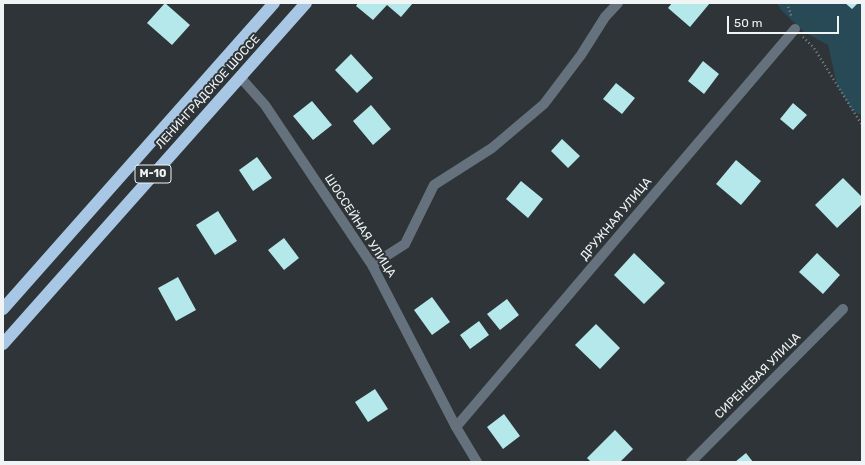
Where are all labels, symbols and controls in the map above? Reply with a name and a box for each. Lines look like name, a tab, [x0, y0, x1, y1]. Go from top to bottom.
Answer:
scale bar	[729, 8, 841, 34]
text: 50 m	[734, 16, 762, 30]
street label: ЛЕНИНГРАДСКОЕ ШОССЕ	[153, 32, 263, 152]
road number: М-10	[135, 165, 171, 183]
street label: ШОССЕЙНАЯ УЛИЦА	[321, 172, 399, 280]
street label: ДРУЖНАЯ УЛИЦА	[577, 175, 655, 263]
street label: СИРЕНЕВАЯ УЛИЦА	[712, 330, 804, 422]

